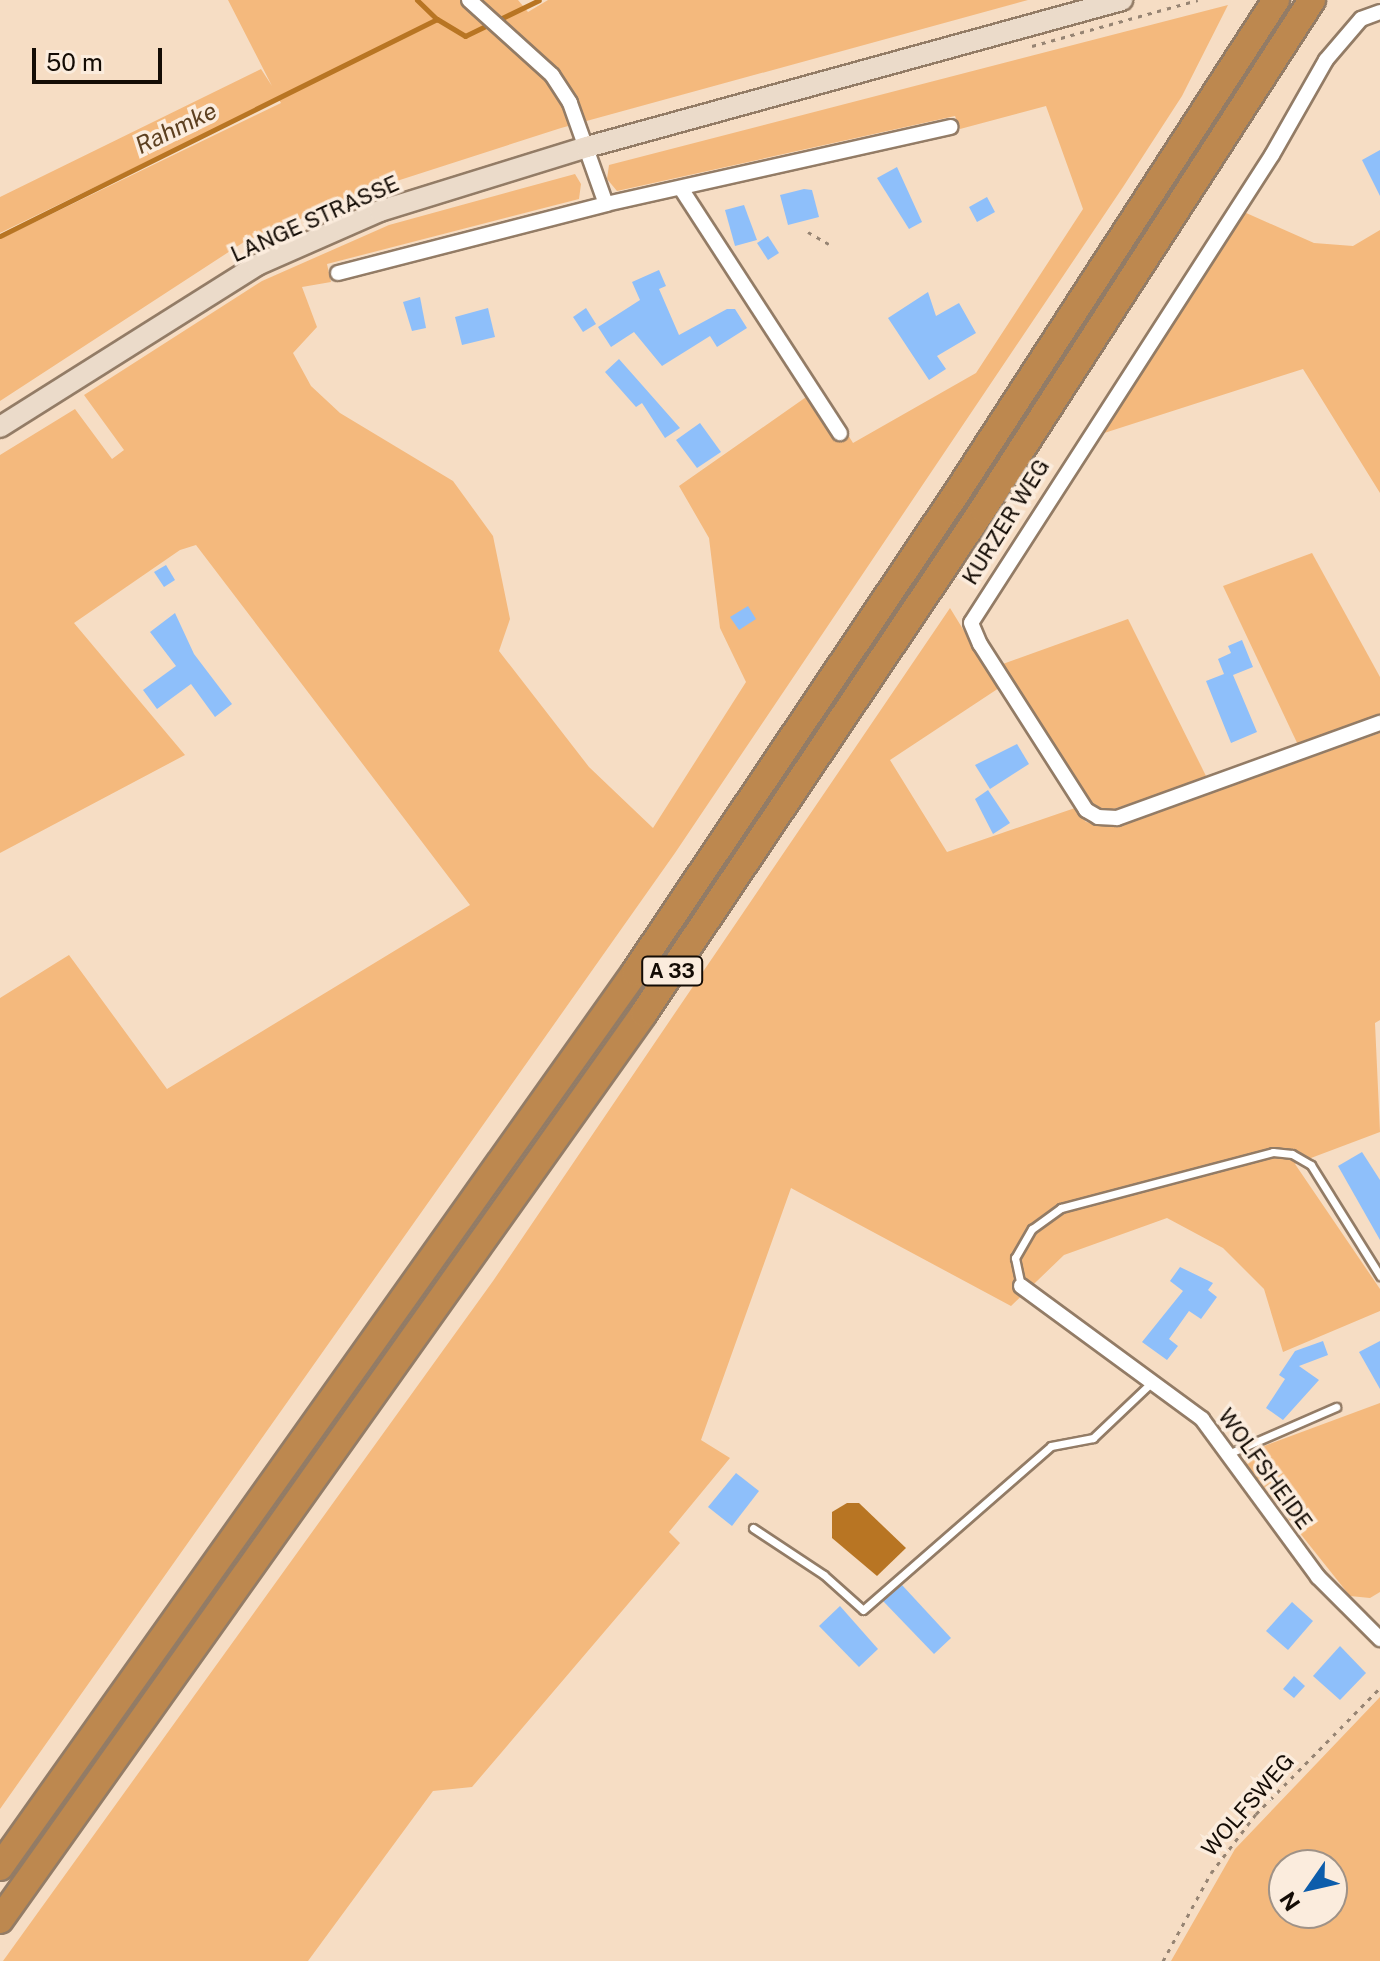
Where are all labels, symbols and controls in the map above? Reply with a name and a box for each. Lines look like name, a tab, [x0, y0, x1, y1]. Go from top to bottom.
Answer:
scale bar	[36, 32, 166, 82]
text: 50 m	[46, 48, 103, 76]
water label: Rahmke	[131, 96, 221, 160]
street label: LANGE STRASSE	[227, 170, 403, 268]
street label: KURZER WEG	[957, 454, 1055, 590]
road number: A 33	[640, 955, 704, 987]
street label: WOLFSHEIDE	[1212, 1403, 1318, 1535]
street label: WOLFSWEG	[1196, 1748, 1300, 1862]
north arrow	[1268, 1849, 1348, 1929]
text: N	[1274, 1887, 1305, 1916]

